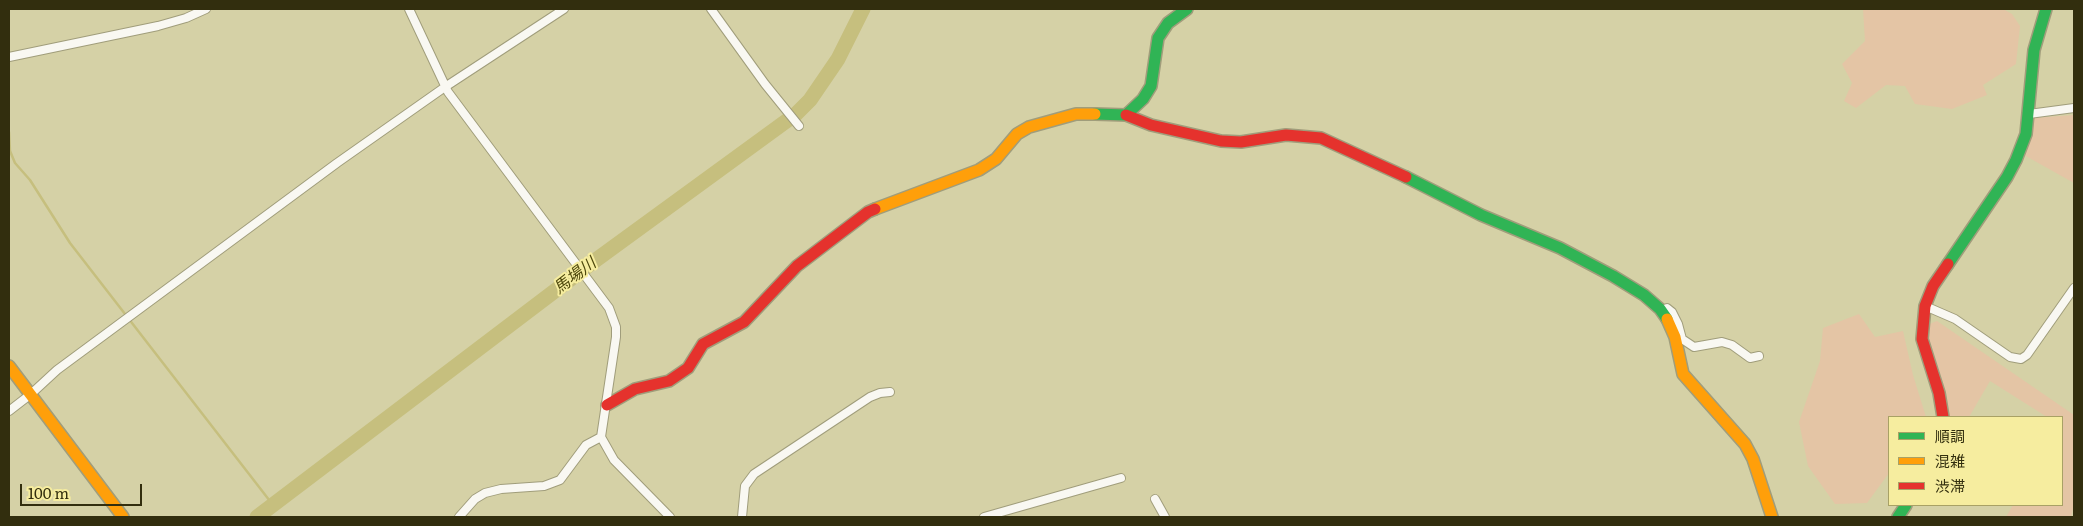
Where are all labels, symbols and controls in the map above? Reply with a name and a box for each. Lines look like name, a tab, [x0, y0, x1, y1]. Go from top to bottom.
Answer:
water label: 馬場川	[550, 254, 600, 298]
legend	[1888, 416, 2063, 506]
text: 順調	[1935, 424, 1965, 447]
text: 混雑	[1935, 449, 1965, 472]
scale bar	[22, 474, 145, 506]
text: 渋滞	[1935, 474, 1965, 497]
text: 100 m	[28, 481, 69, 504]

